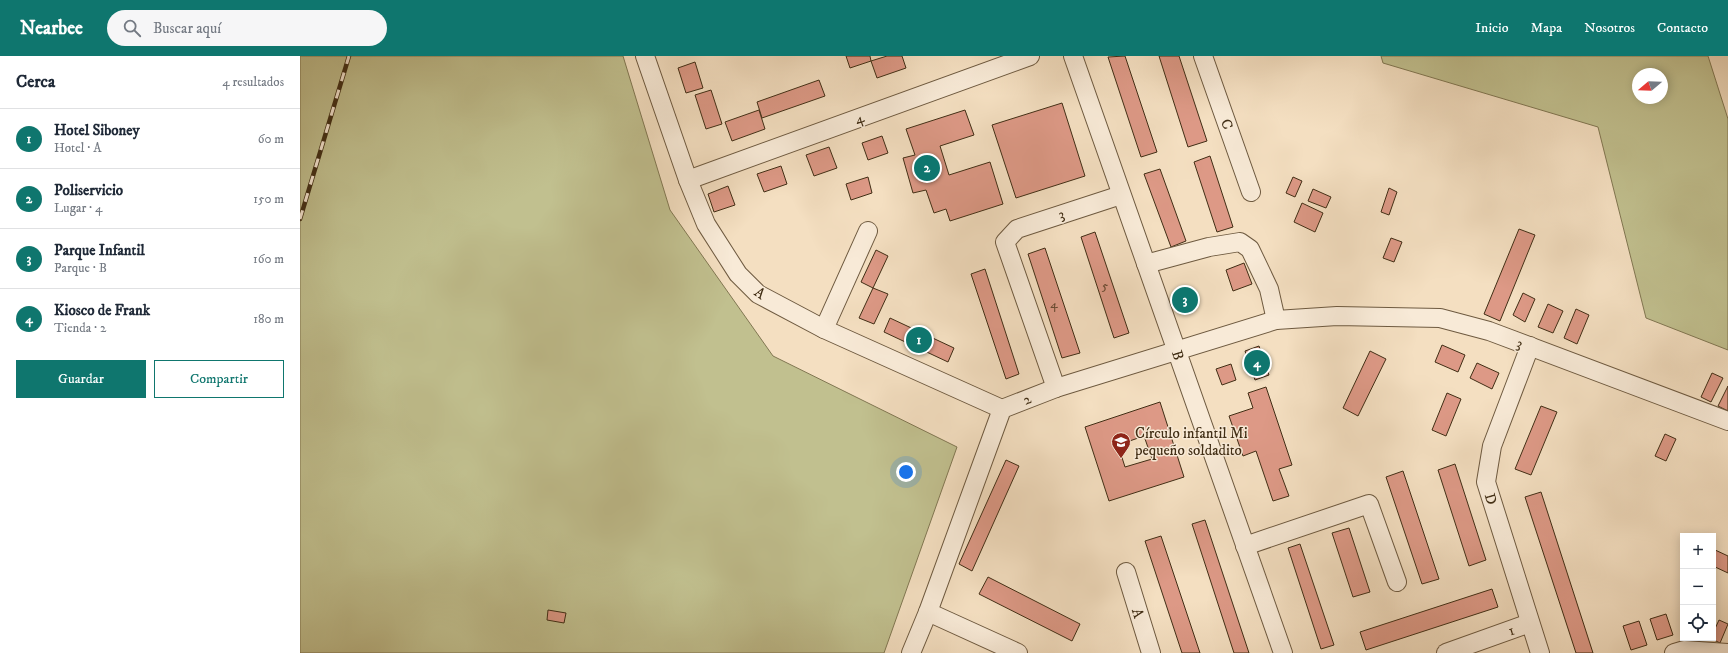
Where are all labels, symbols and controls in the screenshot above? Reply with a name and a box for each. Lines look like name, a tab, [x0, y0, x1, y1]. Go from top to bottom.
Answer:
search box	[107, 10, 387, 46]
text: Nearbee	[20, 17, 83, 40]
icon: search	[121, 17, 143, 39]
text: Buscar aquí	[153, 19, 221, 38]
text: Inicio	[1475, 19, 1508, 37]
text: Mapa	[1530, 19, 1562, 37]
text: Nosotros	[1584, 19, 1635, 37]
text: Contacto	[1657, 19, 1708, 37]
north arrow	[1632, 68, 1668, 104]
text: Cerca	[16, 71, 55, 93]
text: 4 resultados	[222, 74, 284, 90]
street label: 4	[852, 108, 867, 129]
street label: C	[1216, 116, 1237, 132]
text: Hotel Siboney	[54, 121, 140, 140]
text: 1	[27, 131, 31, 147]
text: 60 m	[258, 131, 284, 147]
text: Hotel · A	[54, 140, 101, 156]
pin: 2	[914, 153, 940, 183]
text: Poliservicio	[54, 181, 123, 200]
text: 2	[26, 191, 32, 207]
text: 150 m	[253, 191, 284, 207]
text: Lugar · 4	[54, 200, 103, 216]
street label: 3	[1056, 205, 1067, 224]
text: Parque Infantil	[54, 241, 145, 260]
text: 3	[27, 251, 31, 267]
text: 160 m	[253, 251, 284, 267]
text: Parque · B	[54, 260, 107, 276]
house number: 5	[1102, 278, 1109, 294]
street label: A	[750, 283, 769, 304]
pin: 3	[1172, 285, 1198, 315]
house number: 4	[1050, 296, 1058, 312]
text: Kiosco de Frank	[54, 301, 150, 320]
text: 4	[25, 311, 33, 327]
text: 180 m	[253, 311, 284, 327]
text: Tienda · 2	[54, 320, 106, 336]
pin: 1	[906, 325, 932, 355]
street label: 3	[1514, 334, 1526, 353]
street label: B	[1167, 348, 1188, 363]
pin: 4	[1244, 348, 1270, 378]
button: Guardar	[16, 360, 146, 398]
button: Compartir	[154, 360, 284, 398]
street label: 2	[1020, 389, 1035, 410]
place label: Círculo infantil Mi pequeño soldadito	[1134, 424, 1248, 460]
school or university icon: Círculo infantil Mi pequeño soldadito	[1110, 431, 1132, 459]
your location	[896, 462, 916, 482]
street label: D	[1480, 491, 1501, 507]
map controls	[1680, 533, 1716, 641]
button: +	[1680, 533, 1716, 569]
button: −	[1680, 569, 1716, 605]
button: locate	[1680, 605, 1716, 641]
street label: A	[1127, 606, 1148, 621]
street label: 1	[1505, 621, 1517, 640]

